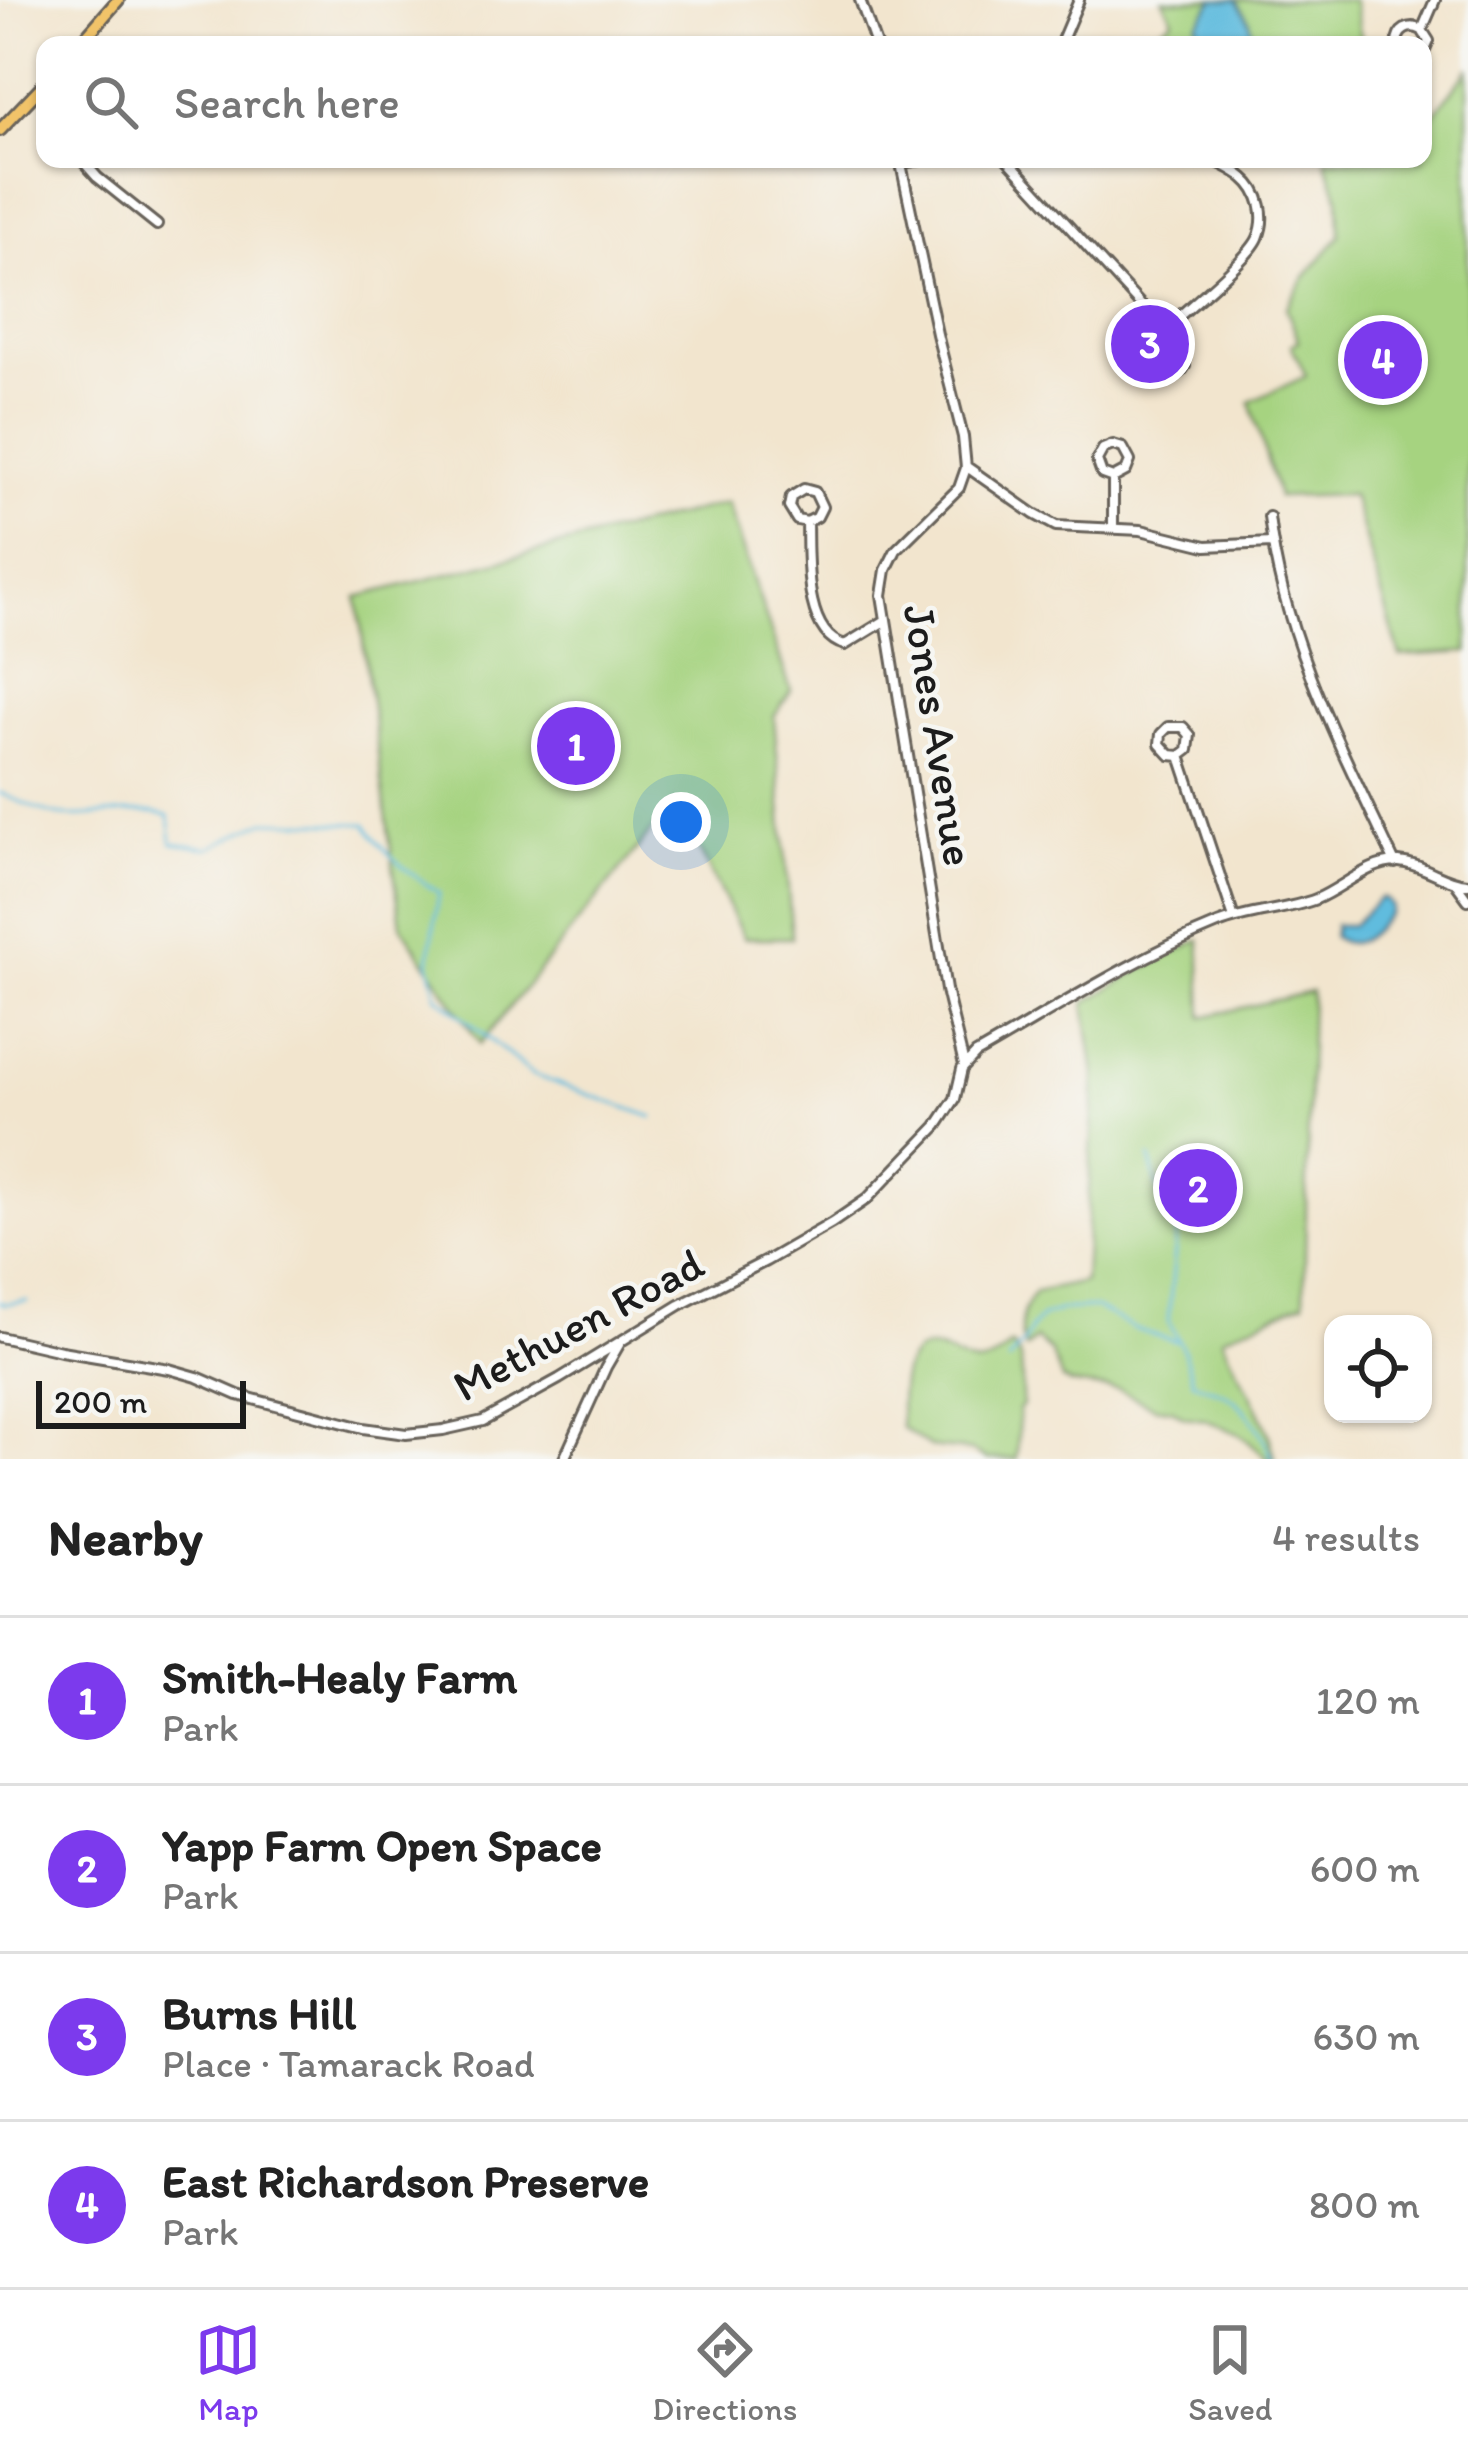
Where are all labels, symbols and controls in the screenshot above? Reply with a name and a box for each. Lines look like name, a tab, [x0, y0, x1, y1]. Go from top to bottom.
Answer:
search box	[36, 36, 1432, 168]
icon: search	[78, 69, 144, 135]
text: Search here	[174, 75, 400, 129]
pin: 3	[1111, 299, 1189, 389]
pin: 4	[1344, 315, 1422, 405]
street label: Jones Avenue	[893, 600, 987, 870]
pin: 1	[537, 701, 615, 791]
your location	[651, 792, 711, 852]
pin: 2	[1159, 1143, 1237, 1233]
street label: Methuen Road	[444, 1235, 712, 1413]
map controls	[1324, 1315, 1432, 1423]
button: locate	[1324, 1315, 1432, 1423]
scale bar	[36, 1375, 246, 1428]
text: 200 m	[54, 1382, 147, 1421]
text: Nearby	[48, 1507, 203, 1568]
text: 4 results	[1272, 1514, 1420, 1561]
text: Smith-Healy Farm	[162, 1650, 517, 1704]
text: 1	[78, 1677, 96, 1724]
text: 120 m	[1316, 1677, 1420, 1724]
text: Park	[162, 1704, 239, 1751]
text: Yapp Farm Open Space	[162, 1818, 602, 1872]
text: 2	[77, 1845, 97, 1892]
text: 600 m	[1310, 1845, 1420, 1892]
text: Park	[162, 1872, 239, 1919]
text: Burns Hill	[162, 1986, 356, 2040]
text: 3	[76, 2013, 98, 2060]
text: 630 m	[1313, 2013, 1420, 2060]
text: Place · Tamarack Road	[162, 2040, 535, 2087]
text: East Richardson Preserve	[162, 2154, 649, 2208]
text: 4	[75, 2181, 99, 2228]
text: 800 m	[1309, 2181, 1420, 2228]
text: Park	[162, 2208, 239, 2255]
tab: Map	[195, 2317, 261, 2428]
tab: Directions	[652, 2317, 797, 2428]
tab: Saved	[1188, 2317, 1273, 2428]

